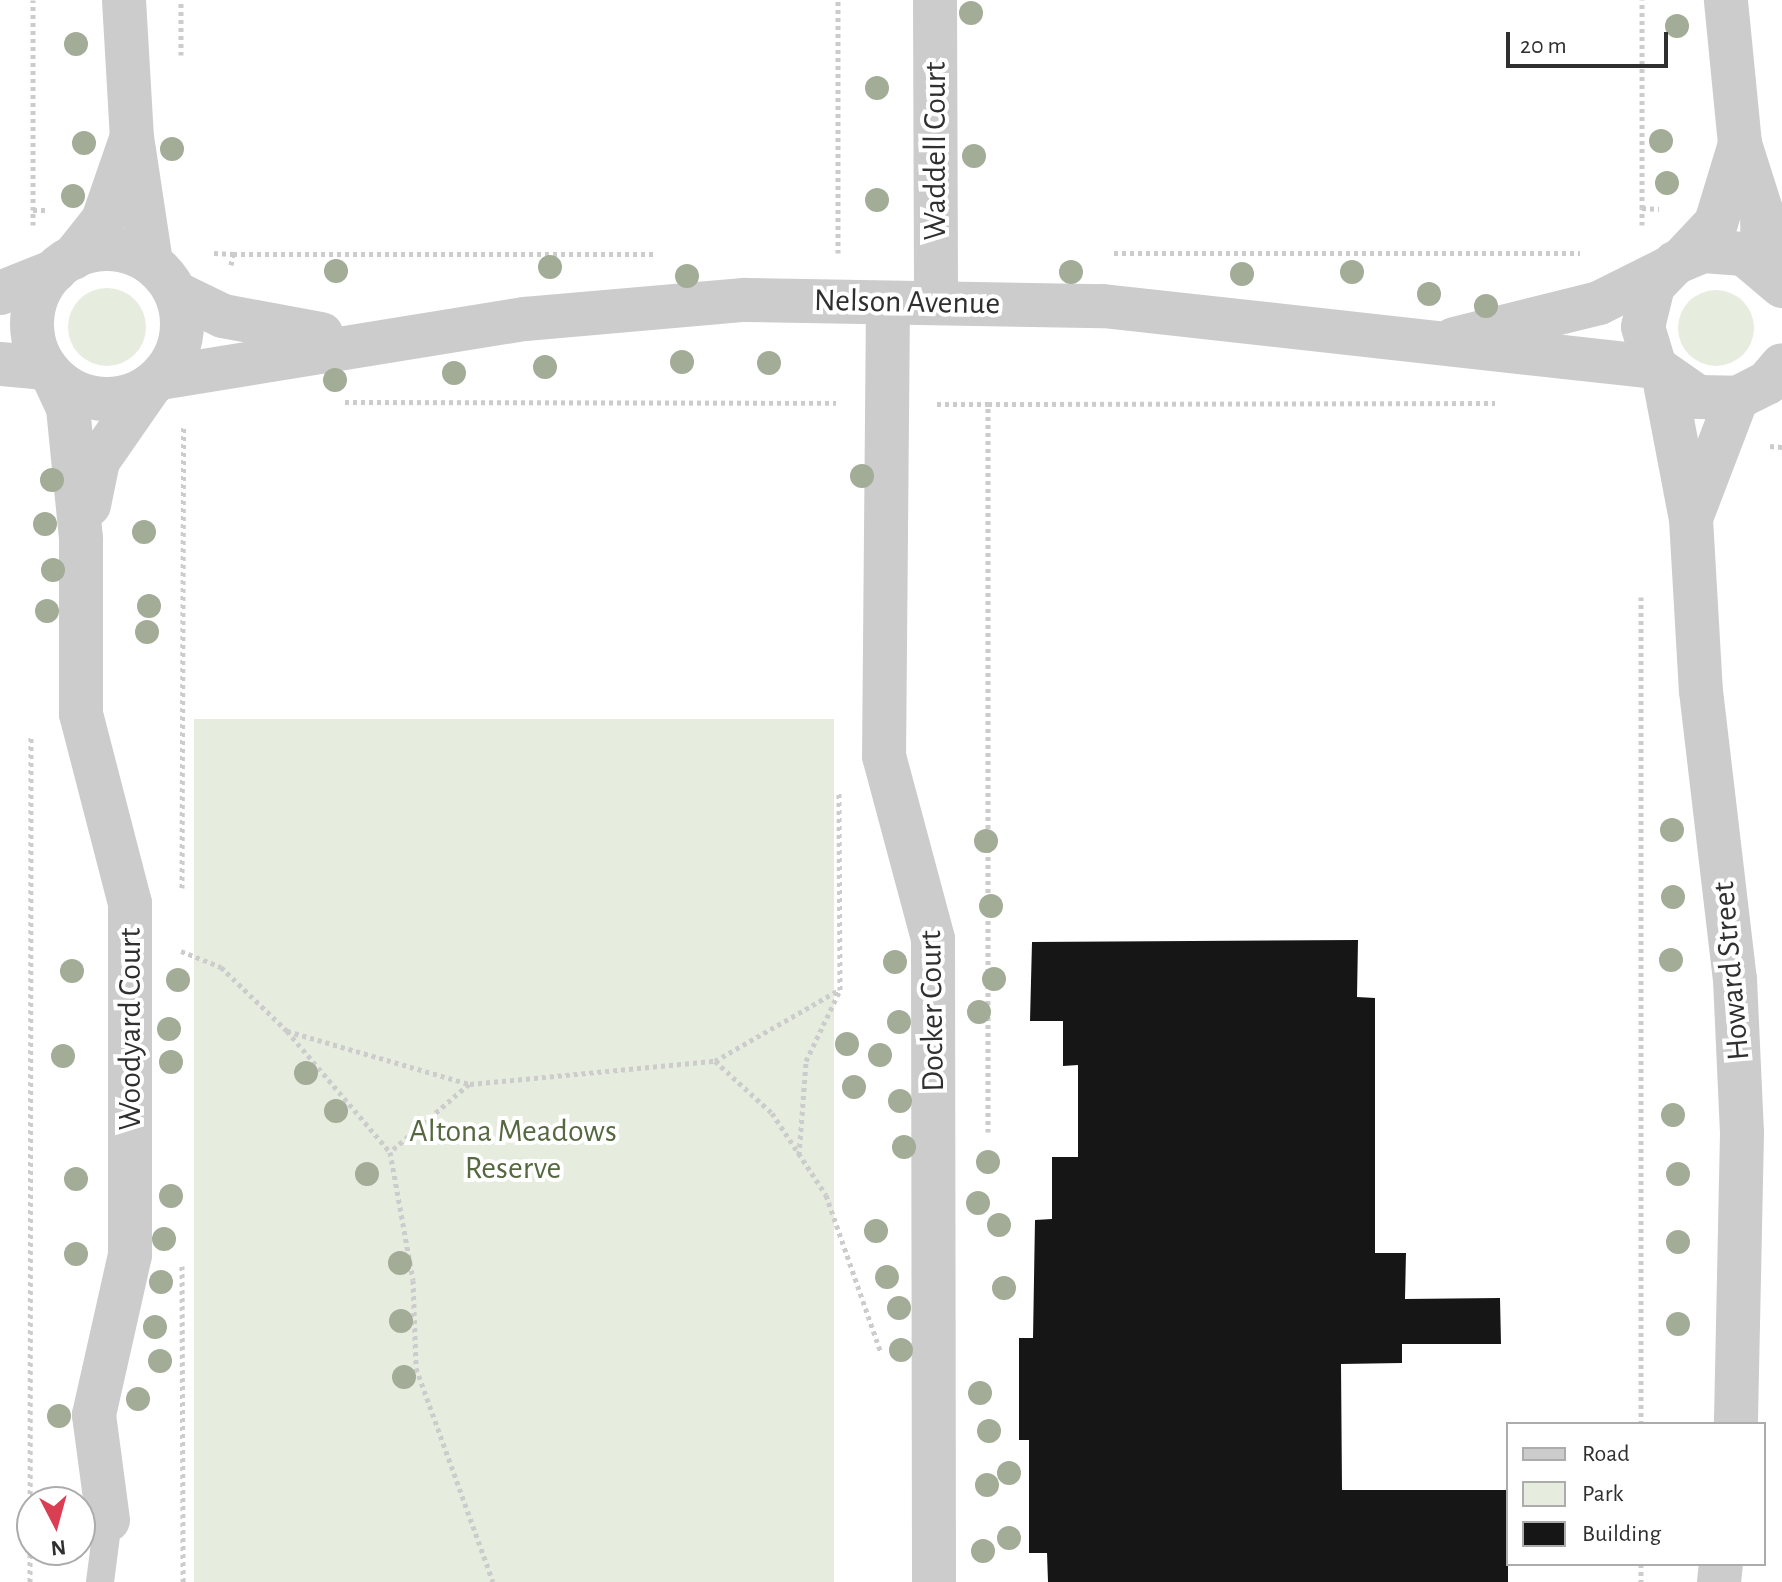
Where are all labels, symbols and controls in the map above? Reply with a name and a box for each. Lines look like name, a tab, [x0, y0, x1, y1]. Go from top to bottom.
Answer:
scale bar	[1510, 16, 1672, 66]
text: 20 m	[1520, 34, 1567, 58]
street label: Waddell Court	[916, 62, 954, 240]
street label: Nelson Avenue	[814, 281, 1000, 323]
street label: Howard Street	[1704, 880, 1758, 1062]
street label: Woodyard Court	[111, 927, 149, 1131]
street label: Docker Court	[911, 930, 953, 1092]
park label: Altona Meadows Reserve	[409, 1113, 617, 1188]
legend	[1506, 1422, 1766, 1566]
text: Road	[1582, 1442, 1630, 1466]
text: Park	[1582, 1482, 1623, 1506]
north arrow	[16, 1486, 96, 1566]
text: Building	[1582, 1522, 1661, 1546]
text: N	[50, 1536, 67, 1560]

